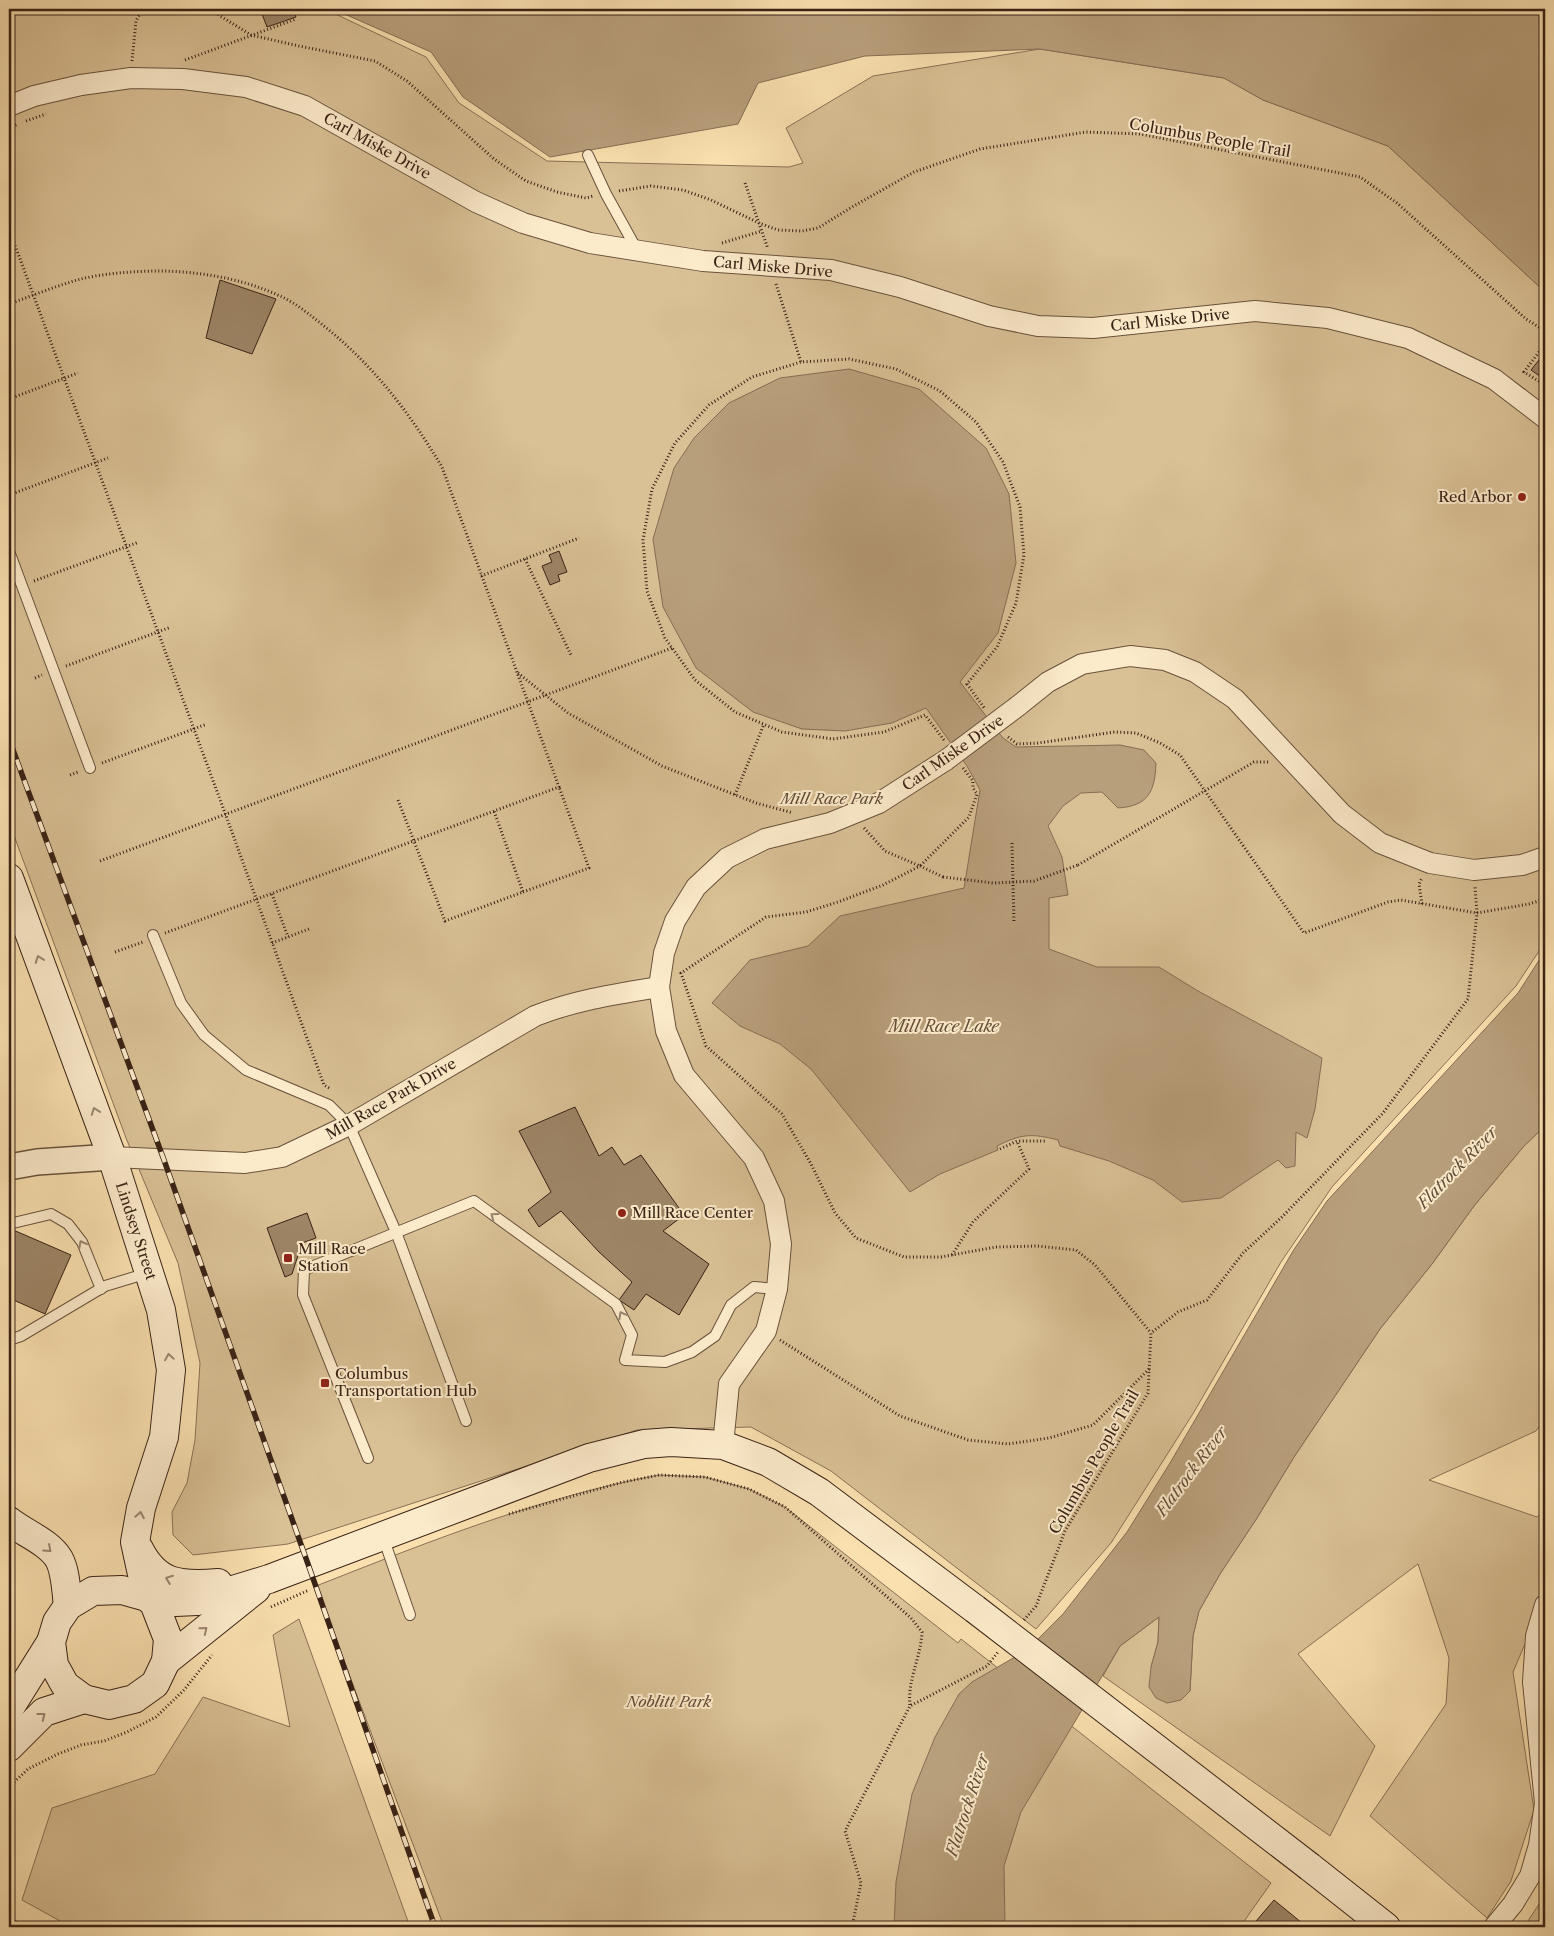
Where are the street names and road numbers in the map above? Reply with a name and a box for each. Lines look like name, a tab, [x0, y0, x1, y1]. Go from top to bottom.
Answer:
street label: Carl Miske Drive	[320, 108, 434, 183]
street label: Columbus People Trail	[1128, 114, 1293, 161]
street label: Carl Miske Drive	[712, 252, 834, 281]
street label: Carl Miske Drive	[1109, 304, 1231, 335]
street label: Carl Miske Drive	[898, 710, 1007, 795]
street label: Mill Race Park Drive	[322, 1054, 459, 1144]
street label: Lindsey Street	[112, 1179, 161, 1283]
street label: Columbus People Trail	[1044, 1386, 1143, 1537]

